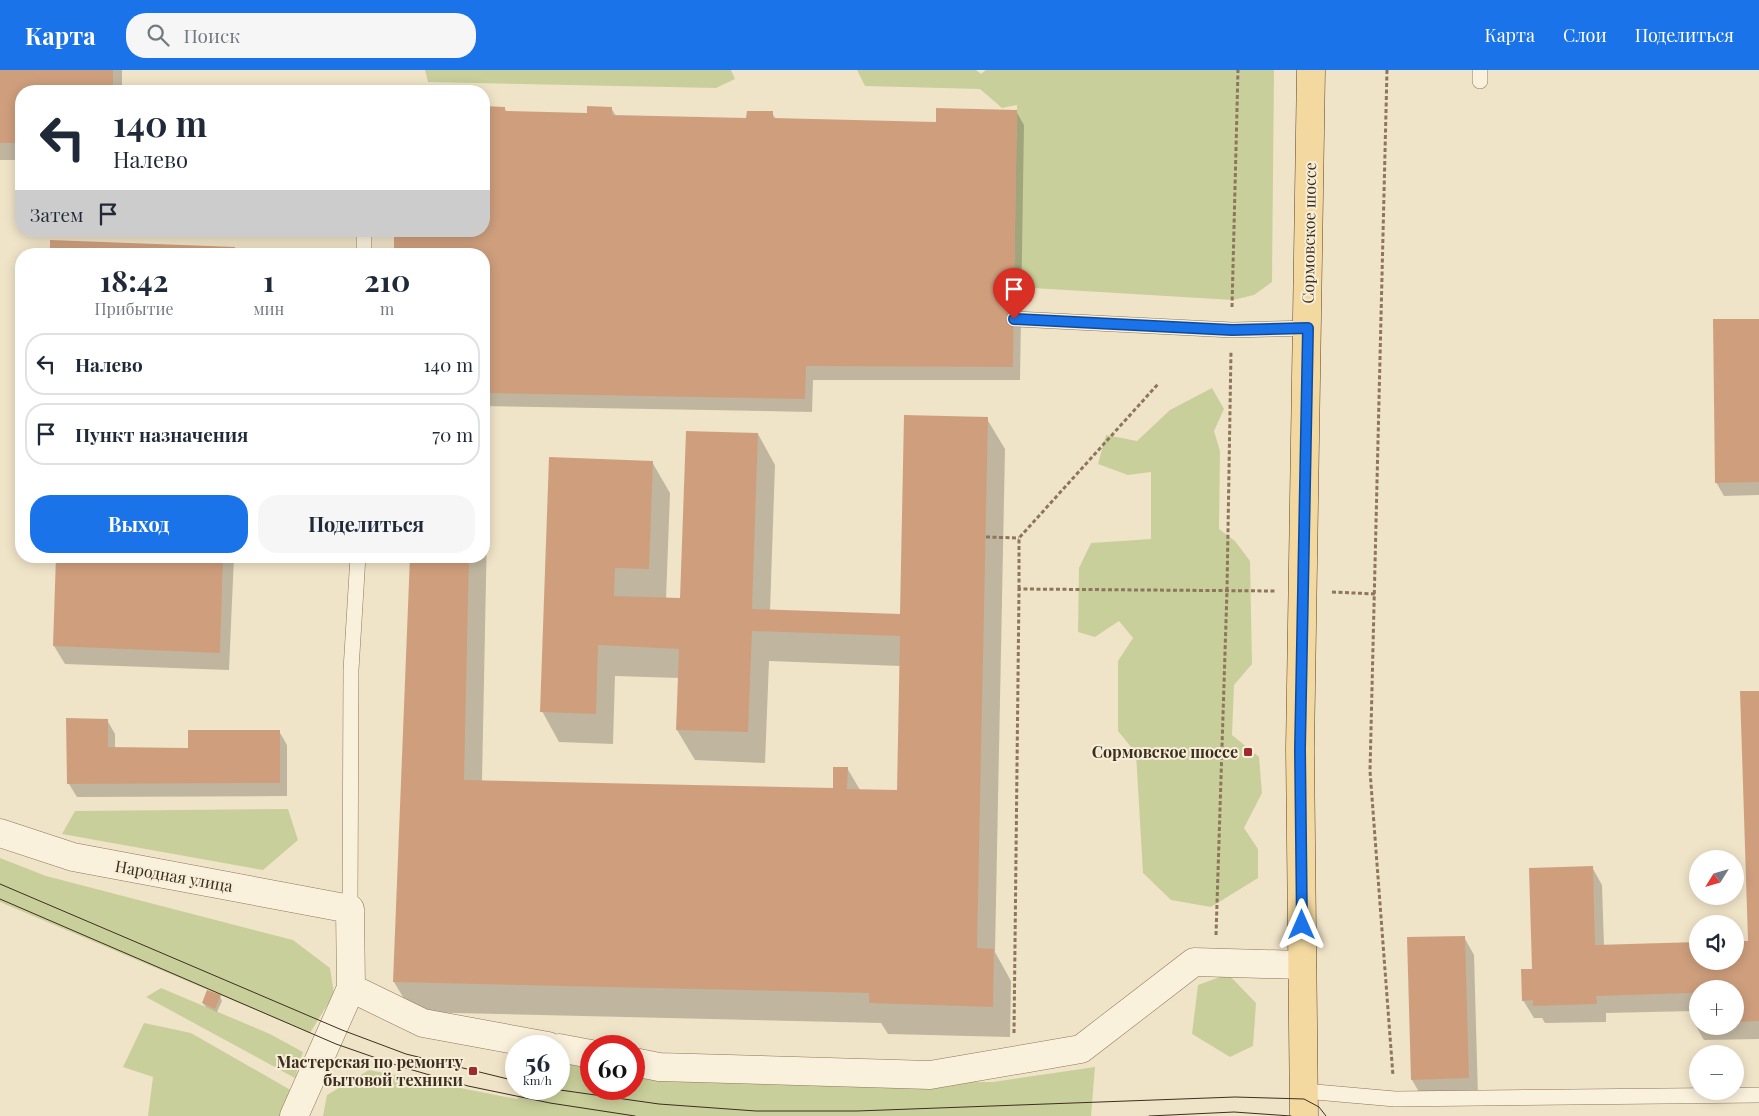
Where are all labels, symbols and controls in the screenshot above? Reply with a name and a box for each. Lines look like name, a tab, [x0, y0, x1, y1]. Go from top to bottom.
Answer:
search box	[126, 13, 476, 58]
text: Карта	[25, 19, 96, 51]
icon: search	[144, 21, 172, 49]
text: Поиск	[184, 22, 240, 48]
text: Карта	[1484, 23, 1535, 47]
text: Слои	[1563, 23, 1607, 47]
text: Поделиться	[1635, 23, 1734, 47]
text: 140 m	[113, 99, 207, 146]
icon: left	[30, 105, 95, 170]
text: Налево	[113, 144, 188, 174]
street label: Сормовское шоссе	[1297, 162, 1320, 304]
icon: arrive	[94, 200, 122, 228]
text: Затем	[30, 201, 84, 227]
text: 18:42	[100, 260, 168, 300]
text: 1	[263, 260, 275, 300]
text: 210	[364, 260, 410, 300]
pin	[993, 268, 1035, 319]
icon: arrive	[1000, 275, 1028, 303]
text: Прибытие	[95, 298, 174, 319]
text: мин	[253, 298, 284, 319]
text: m	[380, 298, 394, 319]
icon: left	[32, 350, 60, 378]
text: Налево	[75, 351, 143, 377]
text: 140 m	[424, 351, 473, 377]
icon: arrive	[32, 420, 60, 448]
text: Пункт назначения	[75, 421, 248, 447]
text: 70 m	[432, 421, 473, 447]
button: Выход	[30, 495, 248, 553]
button: Поделиться	[258, 495, 475, 553]
place label: Сормовское шоссе	[1092, 741, 1238, 762]
marker: Сормовское шоссе	[1242, 746, 1254, 758]
north arrow	[1689, 850, 1744, 905]
map controls	[1689, 850, 1744, 1100]
street label: Народная улица	[114, 855, 235, 896]
position arrow	[1275, 898, 1327, 950]
button: sound	[1689, 915, 1744, 970]
button: +	[1689, 980, 1744, 1035]
speed limit sign: 60	[580, 1035, 645, 1100]
text: 56	[525, 1045, 550, 1078]
button: −	[1689, 1045, 1744, 1100]
place label: Мастерская по ремонту бытовой техники	[277, 1051, 464, 1090]
marker: Мастерская по ремонту бытовой техники	[467, 1065, 479, 1077]
text: km/h	[523, 1072, 552, 1088]

